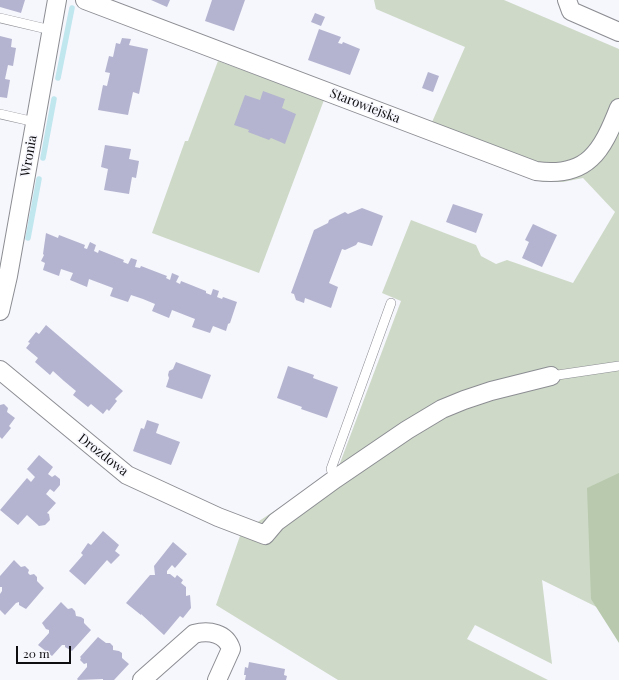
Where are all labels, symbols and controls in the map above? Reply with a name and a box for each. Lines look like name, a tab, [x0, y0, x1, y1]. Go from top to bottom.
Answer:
street label: Starowiejska	[328, 85, 402, 127]
street label: Wronia	[18, 134, 40, 178]
street label: Drozdowa	[75, 431, 131, 479]
scale bar	[18, 638, 73, 664]
text: 20 m	[23, 645, 50, 661]

